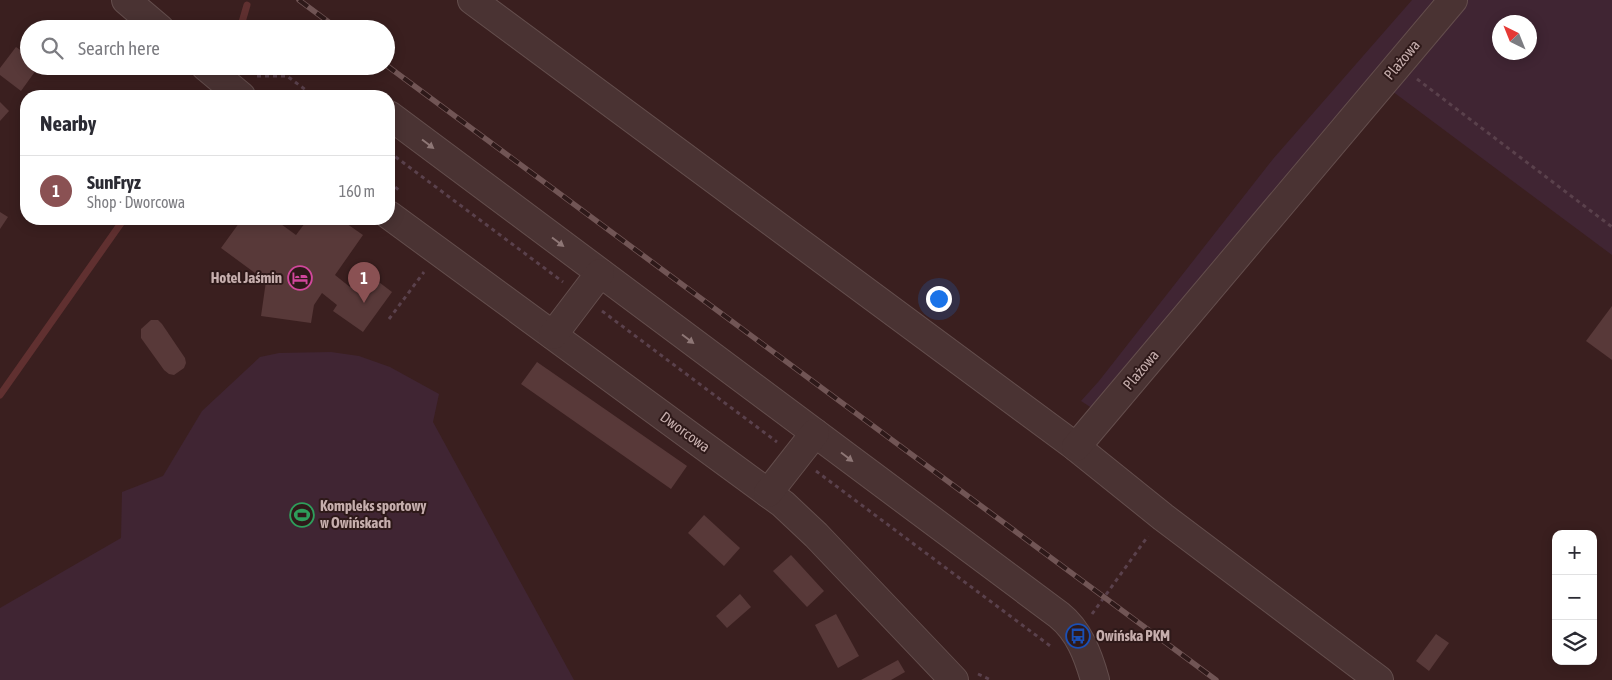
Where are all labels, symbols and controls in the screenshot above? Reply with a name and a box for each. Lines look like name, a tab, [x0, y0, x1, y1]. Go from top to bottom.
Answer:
north arrow	[1492, 15, 1537, 60]
search box	[20, 20, 395, 75]
icon: search	[38, 34, 66, 62]
street label: Plażowa	[1380, 36, 1423, 83]
text: Search here	[78, 37, 160, 59]
text: Nearby	[40, 111, 96, 135]
one-way arrow	[421, 139, 434, 150]
text: SunFryz	[87, 171, 141, 193]
text: 1	[52, 182, 60, 200]
text: 160 m	[339, 182, 375, 200]
text: Shop · Dworcowa	[87, 193, 185, 211]
one-way arrow	[551, 236, 564, 247]
pin: 1	[348, 262, 380, 303]
hotel icon: Hotel Jaśmin	[287, 265, 313, 291]
place label: Hotel Jaśmin	[211, 269, 282, 286]
your location	[926, 286, 952, 312]
one-way arrow	[681, 333, 694, 344]
street label: Plażowa	[1119, 346, 1162, 393]
street label: Dworcowa	[657, 408, 713, 455]
one-way arrow	[840, 451, 853, 462]
place label: Kompleks sportowy w Owińskach	[320, 497, 427, 531]
sports icon: Kompleks sportowy w Owińskach	[289, 502, 315, 528]
map controls	[1552, 530, 1597, 665]
button: +	[1552, 530, 1597, 575]
button: −	[1552, 575, 1597, 620]
button: layers	[1552, 620, 1597, 665]
bus stop icon: Owińska PKM	[1065, 623, 1091, 649]
place label: Owińska PKM	[1096, 627, 1170, 644]

